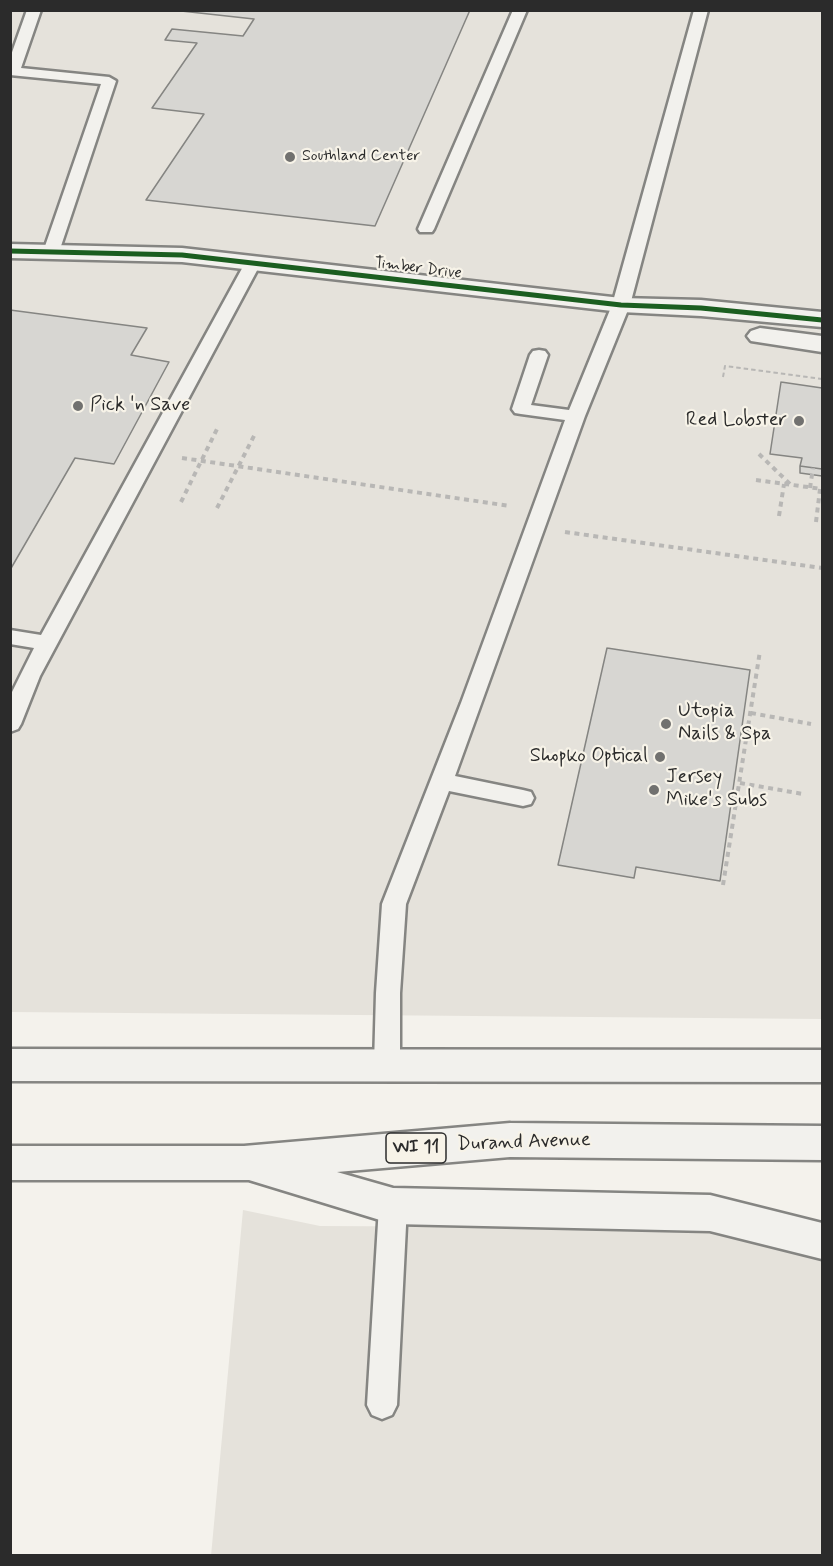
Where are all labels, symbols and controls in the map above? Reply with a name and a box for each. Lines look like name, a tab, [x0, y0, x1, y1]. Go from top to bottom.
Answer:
place label: Southland Center	[302, 147, 420, 167]
marker: Southland Center	[283, 150, 297, 164]
street label: Timber Drive	[373, 254, 463, 284]
place label: Pick 'n Save	[90, 394, 190, 418]
marker: Pick 'n Save	[71, 399, 85, 413]
place label: Red Lobster	[686, 409, 787, 433]
marker: Red Lobster	[792, 414, 806, 428]
place label: Utopia Nails & Spa	[678, 700, 771, 747]
marker: Utopia Nails & Spa	[659, 717, 673, 731]
place label: Shopko Optical	[530, 745, 648, 769]
marker: Shopko Optical	[653, 750, 667, 764]
place label: Jersey Mike's Subs	[666, 766, 767, 813]
marker: Jersey Mike's Subs	[647, 783, 661, 797]
street label: Durand Avenue	[457, 1129, 591, 1157]
road number: WI 11	[386, 1133, 446, 1163]

